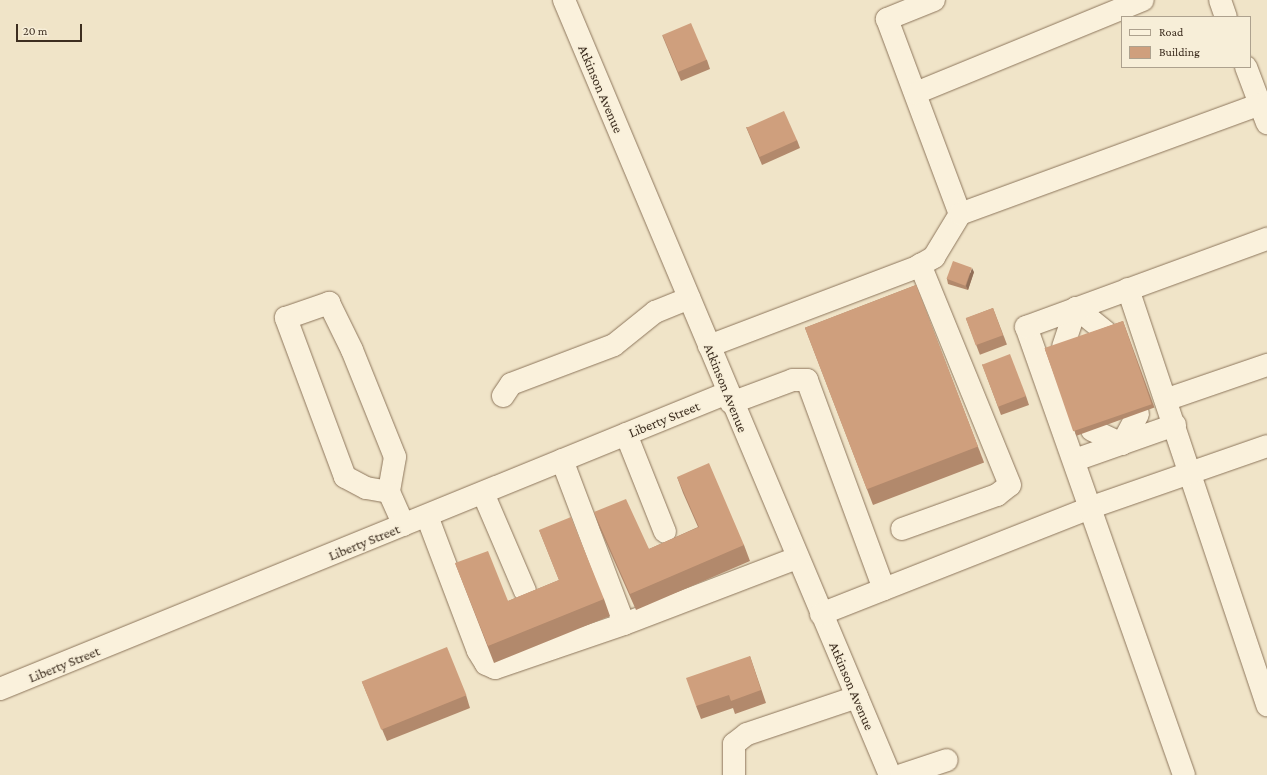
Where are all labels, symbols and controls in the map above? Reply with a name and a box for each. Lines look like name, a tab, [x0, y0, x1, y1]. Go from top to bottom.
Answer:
scale bar	[18, 16, 84, 42]
legend	[1121, 16, 1251, 68]
text: 20 m	[23, 24, 47, 38]
text: Road	[1159, 25, 1183, 39]
street label: Atkinson Avenue	[575, 42, 627, 136]
text: Building	[1159, 45, 1200, 59]
street label: Atkinson Avenue	[701, 341, 751, 435]
street label: Liberty Street	[626, 397, 702, 441]
street label: Liberty Street	[326, 520, 402, 564]
street label: Atkinson Avenue	[826, 639, 878, 733]
street label: Liberty Street	[26, 642, 102, 686]

